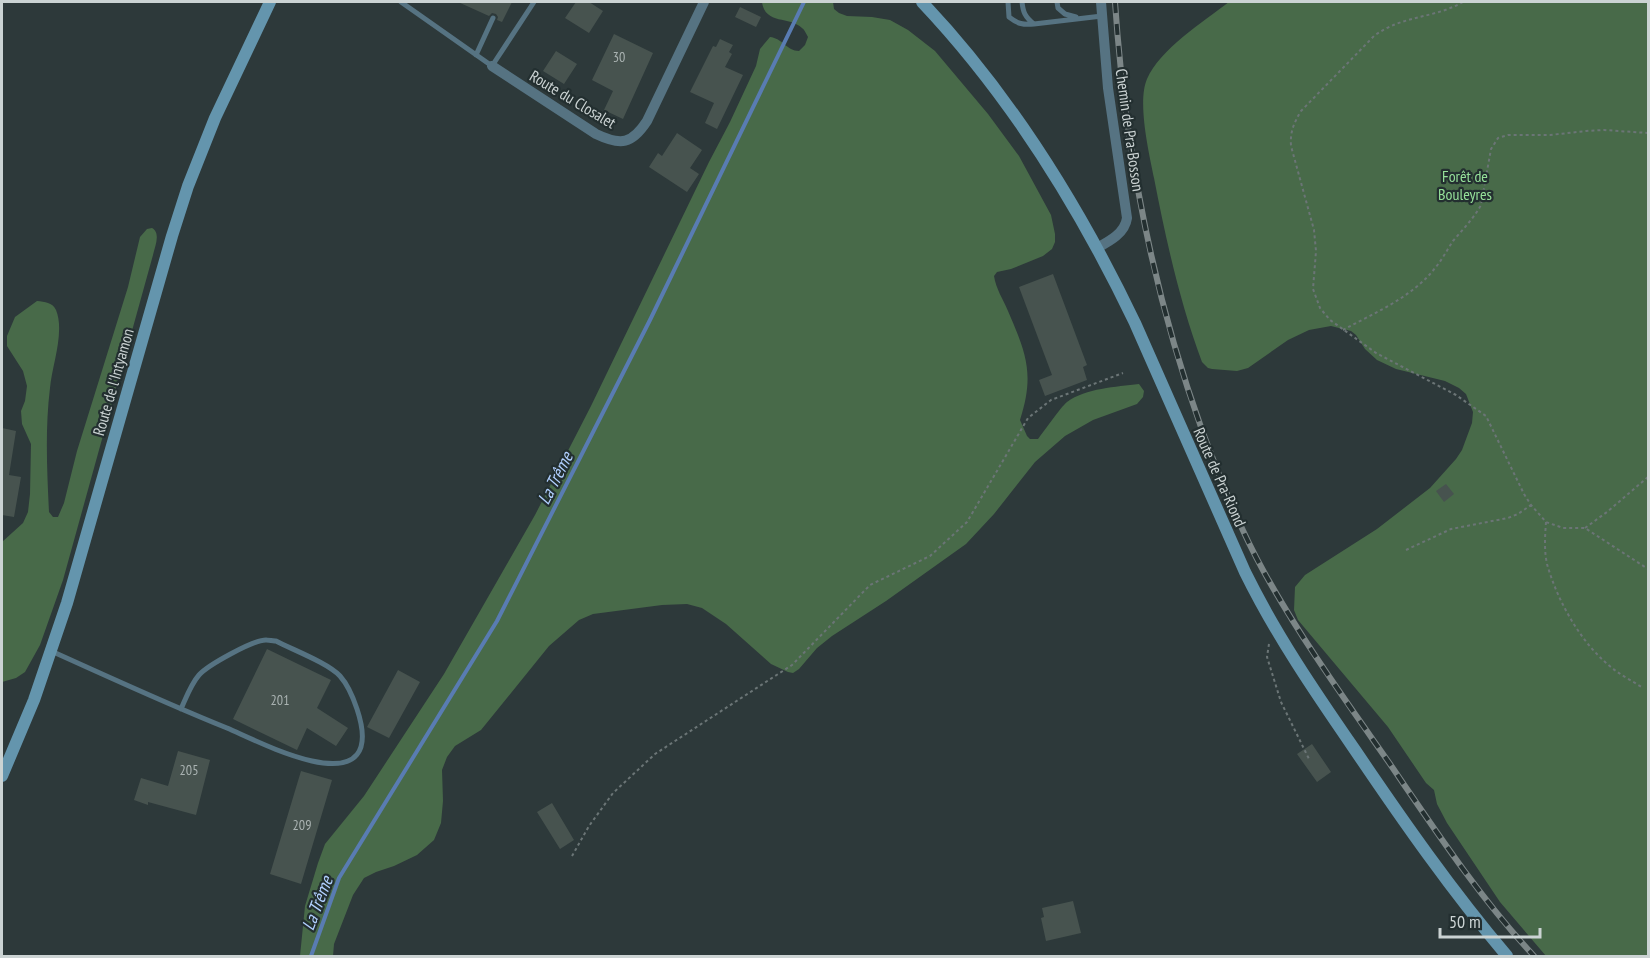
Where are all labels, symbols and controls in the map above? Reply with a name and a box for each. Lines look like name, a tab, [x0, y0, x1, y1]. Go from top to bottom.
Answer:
house number: 30	[613, 48, 625, 66]
street label: Route du Closalet	[526, 65, 620, 133]
street label: Chemin de Pra-Bosson	[1111, 67, 1149, 193]
park label: Forêt de Bouleyres	[1438, 166, 1492, 204]
street label: Route de l'Intyamon	[88, 326, 138, 438]
street label: Route de Pra-Riond	[1189, 424, 1251, 530]
water label: La Trême	[532, 447, 579, 508]
house number: 201	[271, 691, 289, 709]
house number: 205	[180, 761, 198, 779]
house number: 209	[293, 816, 311, 834]
water label: La Trême	[296, 871, 338, 933]
scale bar	[1440, 901, 1540, 939]
text: 50 m	[1449, 910, 1481, 933]

